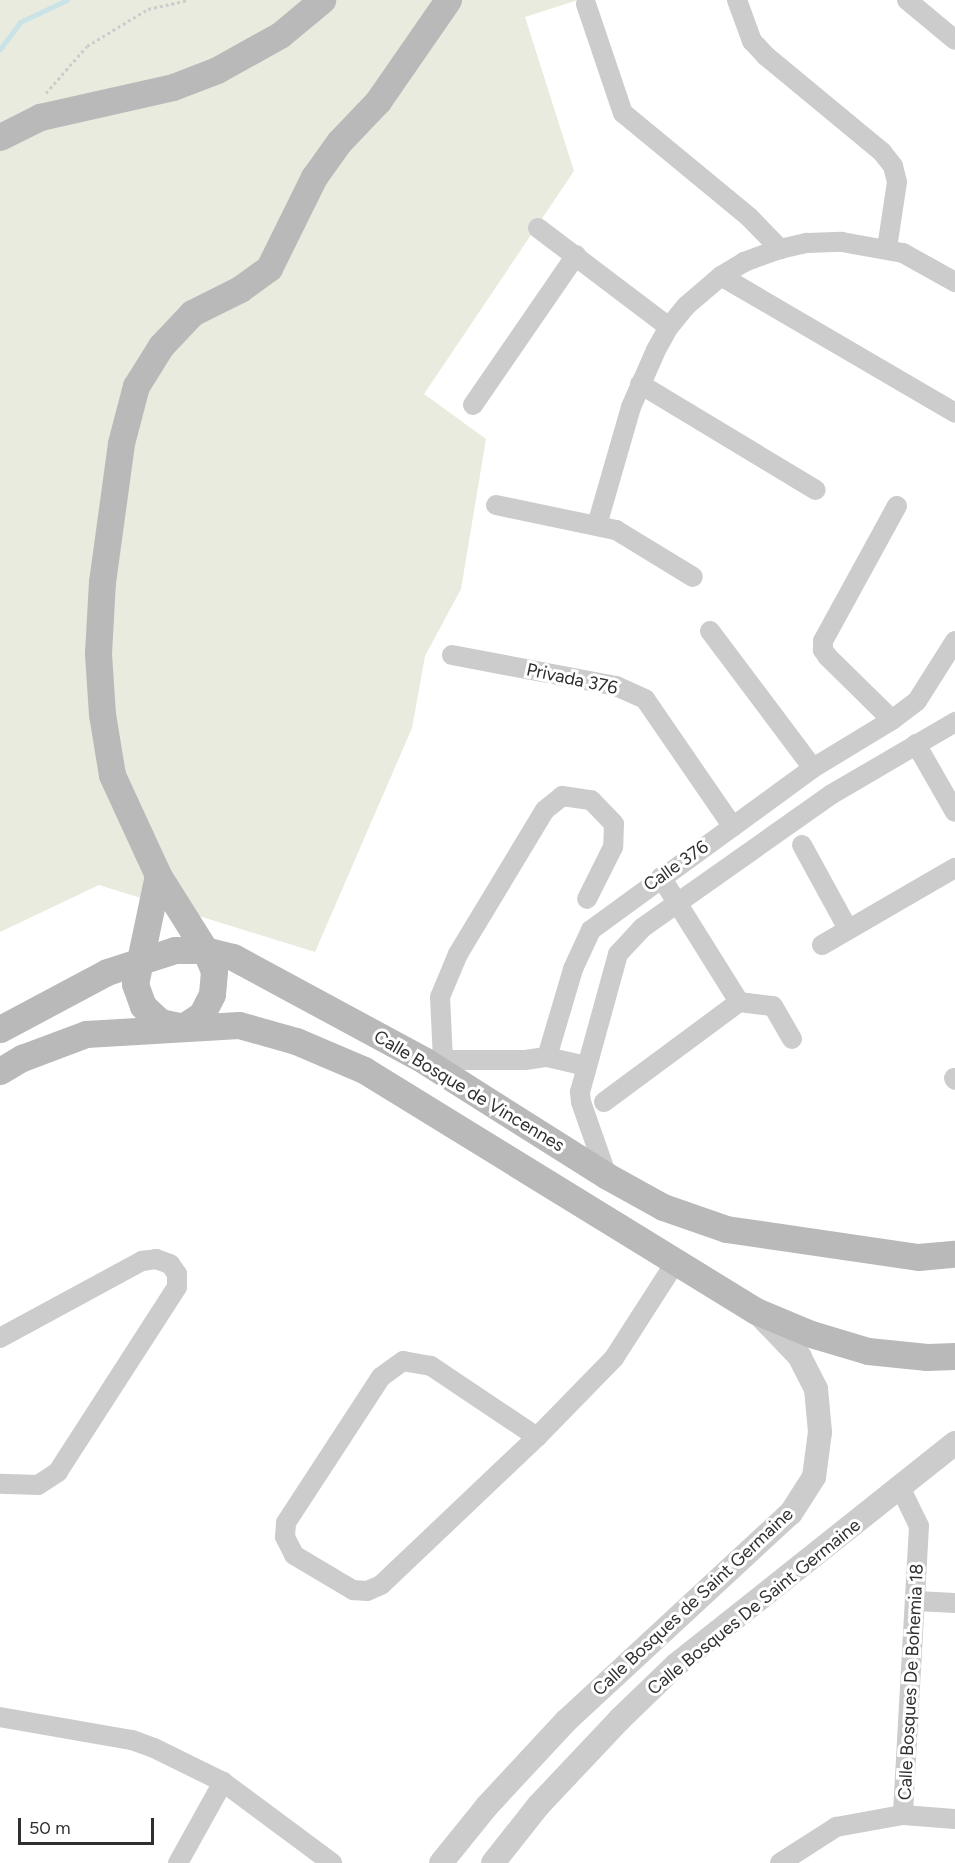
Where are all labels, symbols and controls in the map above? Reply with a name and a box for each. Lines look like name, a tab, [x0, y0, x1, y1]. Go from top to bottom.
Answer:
street label: Privada 376	[524, 659, 620, 699]
street label: Calle 376	[639, 836, 713, 896]
street label: Calle Bosque de Vincennes	[370, 1026, 568, 1156]
street label: Calle Bosques de Saint Germaine	[588, 1503, 798, 1701]
street label: Calle Bosques De Saint Germaine	[643, 1514, 865, 1700]
street label: Calle Bosques De Bohemia 18	[894, 1563, 928, 1801]
scale bar	[21, 1806, 158, 1844]
text: 50 m	[29, 1817, 71, 1839]

